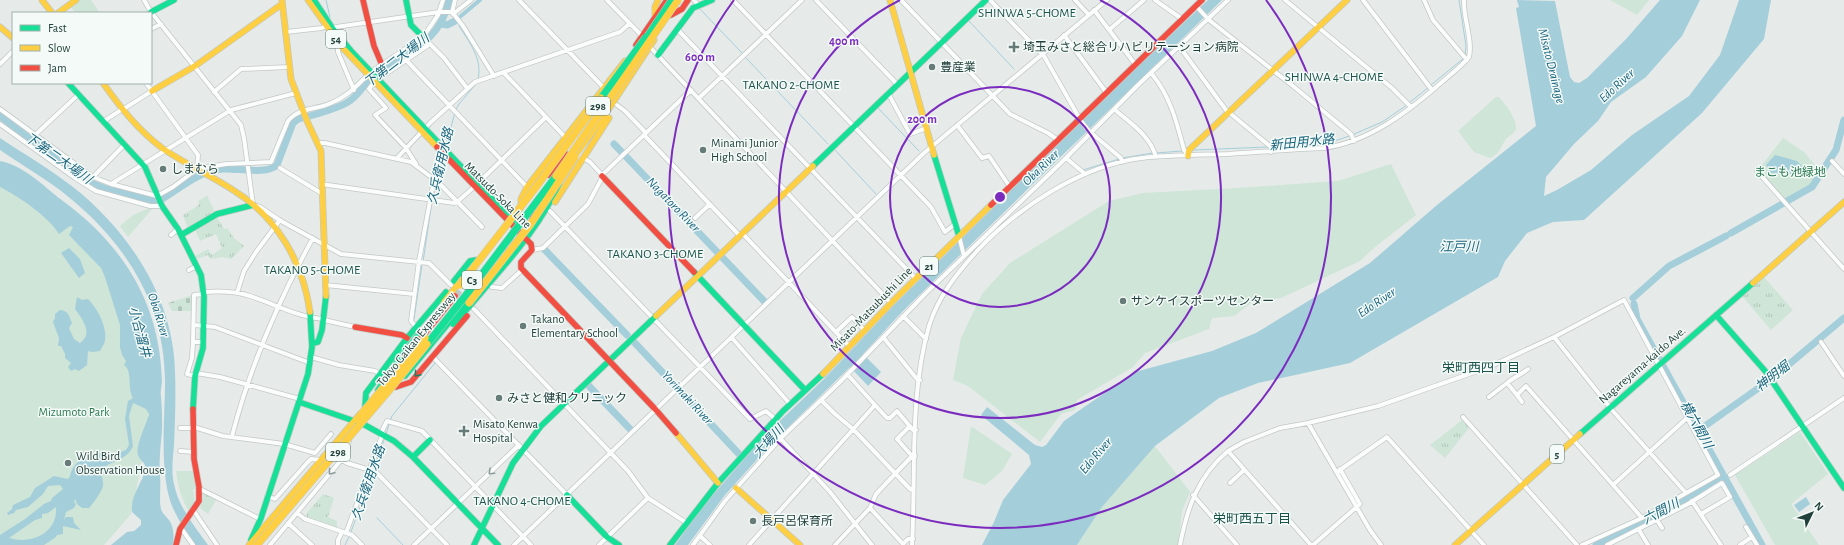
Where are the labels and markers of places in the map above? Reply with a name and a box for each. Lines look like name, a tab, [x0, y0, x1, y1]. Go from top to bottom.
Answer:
place label: 埼玉みさと総合リハビリテーション病院	[1023, 40, 1239, 53]
marker: 埼玉みさと総合リハビリテーション病院	[1008, 41, 1020, 53]
place label: 豊産業	[940, 61, 976, 73]
marker: 豊産業	[927, 62, 937, 72]
place label: Minami Junior High School	[711, 137, 778, 163]
marker: Minami Junior High School	[698, 145, 708, 155]
place label: しまむら	[171, 162, 219, 175]
marker: しまむら	[158, 164, 168, 174]
centre of rings	[993, 190, 1007, 204]
place label: サンケイスポーツセンター	[1131, 295, 1274, 307]
marker: サンケイスポーツセンター	[1118, 296, 1128, 306]
place label: Takano Elementary School	[531, 313, 618, 340]
marker: Takano Elementary School	[518, 321, 528, 331]
place label: みさと健和クリニック	[507, 391, 627, 404]
marker: みさと健和クリニック	[494, 393, 504, 403]
place label: Misato Kenwa Hospital	[473, 418, 539, 444]
marker: Misato Kenwa Hospital	[458, 425, 470, 437]
place label: Wild Bird Observation House	[76, 450, 165, 476]
marker: Wild Bird Observation House	[63, 458, 73, 468]
place label: 長戸呂保育所	[761, 514, 833, 527]
marker: 長戸呂保育所	[748, 516, 758, 526]

